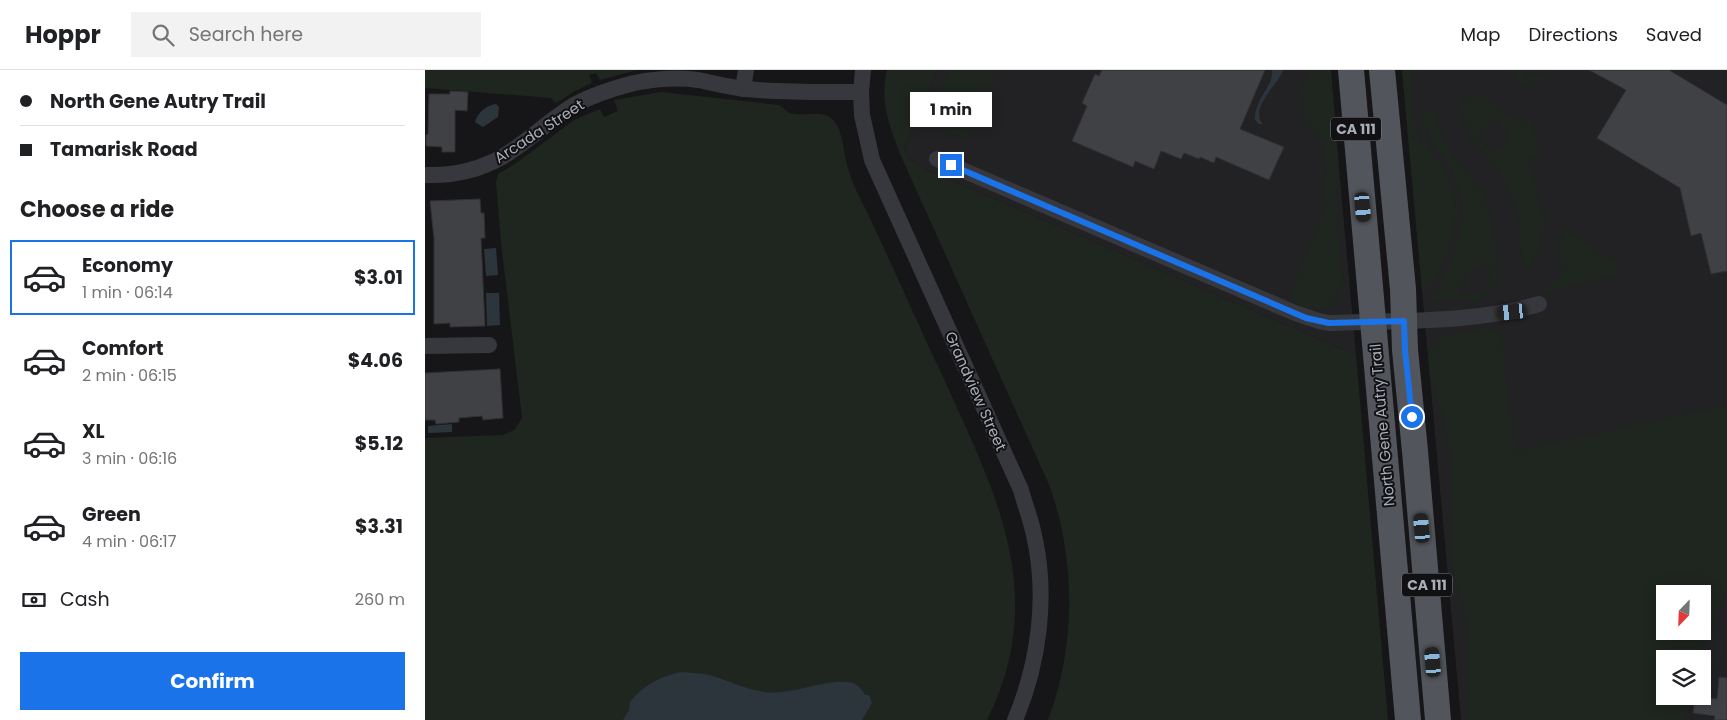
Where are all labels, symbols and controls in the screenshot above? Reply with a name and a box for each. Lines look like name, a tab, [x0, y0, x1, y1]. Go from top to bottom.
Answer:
search box	[131, 12, 481, 57]
text: Hoppr	[25, 18, 101, 51]
icon: search	[149, 21, 177, 49]
text: Search here	[189, 21, 303, 48]
text: Map	[1461, 22, 1500, 47]
text: Directions	[1528, 22, 1618, 47]
text: Saved	[1646, 22, 1702, 47]
text: North Gene Autry Trail	[50, 88, 266, 115]
callout: 1 min	[910, 92, 992, 128]
street label: Arcada Street	[490, 94, 588, 168]
text: 1 min	[930, 98, 972, 121]
road number: CA 111	[1331, 118, 1381, 140]
text: Tamarisk Road	[50, 136, 198, 163]
route end	[940, 154, 962, 176]
car	[1354, 191, 1371, 223]
text: Choose a ride	[20, 194, 174, 225]
text: Economy	[82, 252, 173, 279]
icon: car	[22, 255, 67, 300]
text: $3.01	[354, 264, 403, 291]
text: 1 min · 06:14	[82, 281, 173, 304]
car	[1496, 303, 1527, 321]
street label: Grandview Street	[940, 328, 1012, 454]
text: Comfort	[82, 335, 164, 362]
icon: car	[22, 338, 67, 383]
street label: North Gene Autry Trail	[1364, 343, 1400, 507]
text: $4.06	[348, 347, 403, 374]
text: 2 min · 06:15	[82, 364, 177, 387]
route start	[1401, 406, 1423, 428]
text: XL	[82, 418, 105, 445]
icon: car	[22, 421, 67, 466]
text: $5.12	[355, 430, 403, 457]
text: 3 min · 06:16	[82, 447, 177, 470]
text: Green	[82, 501, 141, 528]
icon: car	[22, 504, 67, 549]
car	[1413, 512, 1430, 544]
text: $3.31	[355, 513, 403, 540]
text: 4 min · 06:17	[82, 530, 176, 553]
road number: CA 111	[1402, 574, 1452, 596]
north arrow	[1656, 585, 1711, 640]
map controls	[1656, 585, 1711, 705]
icon: cash	[20, 586, 48, 614]
text: Cash	[60, 586, 110, 613]
text: 260 m	[355, 588, 405, 611]
car	[1424, 646, 1441, 678]
button: layers	[1656, 650, 1711, 705]
button: Confirm	[20, 652, 405, 710]

